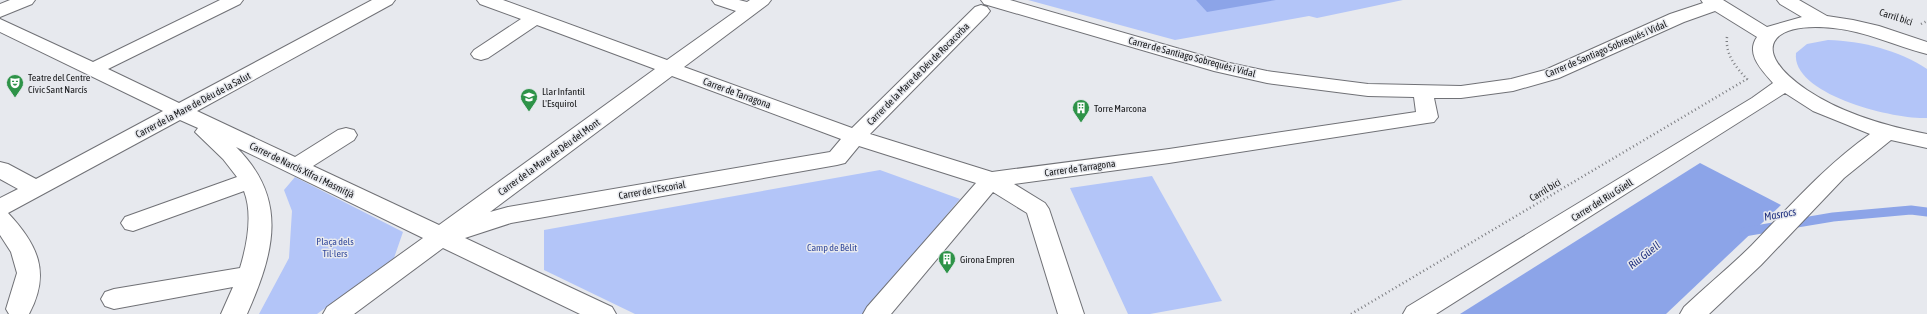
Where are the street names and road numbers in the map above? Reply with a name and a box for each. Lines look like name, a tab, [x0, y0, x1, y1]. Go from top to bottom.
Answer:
street label: Carril bici	[1878, 6, 1914, 28]
street label: Carrer de Santiago Sobrequés i Vidal	[1543, 18, 1669, 80]
street label: Carrer de la Mare de Déu de Rocacorba	[865, 20, 972, 127]
street label: Carrer de Santiago Sobrequés i Vidal	[1127, 35, 1257, 79]
street label: Carrer de la Mare de Déu de la Salut	[133, 70, 253, 140]
street label: Carrer de Tarragona	[701, 76, 773, 111]
street label: Carrer de la Mare de Déu del Mont	[496, 116, 602, 198]
street label: Carrer de Narcís Xifra i Masmitjà	[248, 140, 356, 200]
street label: Carrer de Tarragona	[1044, 158, 1117, 178]
street label: Carril bici	[1527, 176, 1563, 204]
street label: Carrer del Riu Güell	[1569, 176, 1635, 223]
street label: Carrer de l'Escorial	[618, 179, 687, 201]

